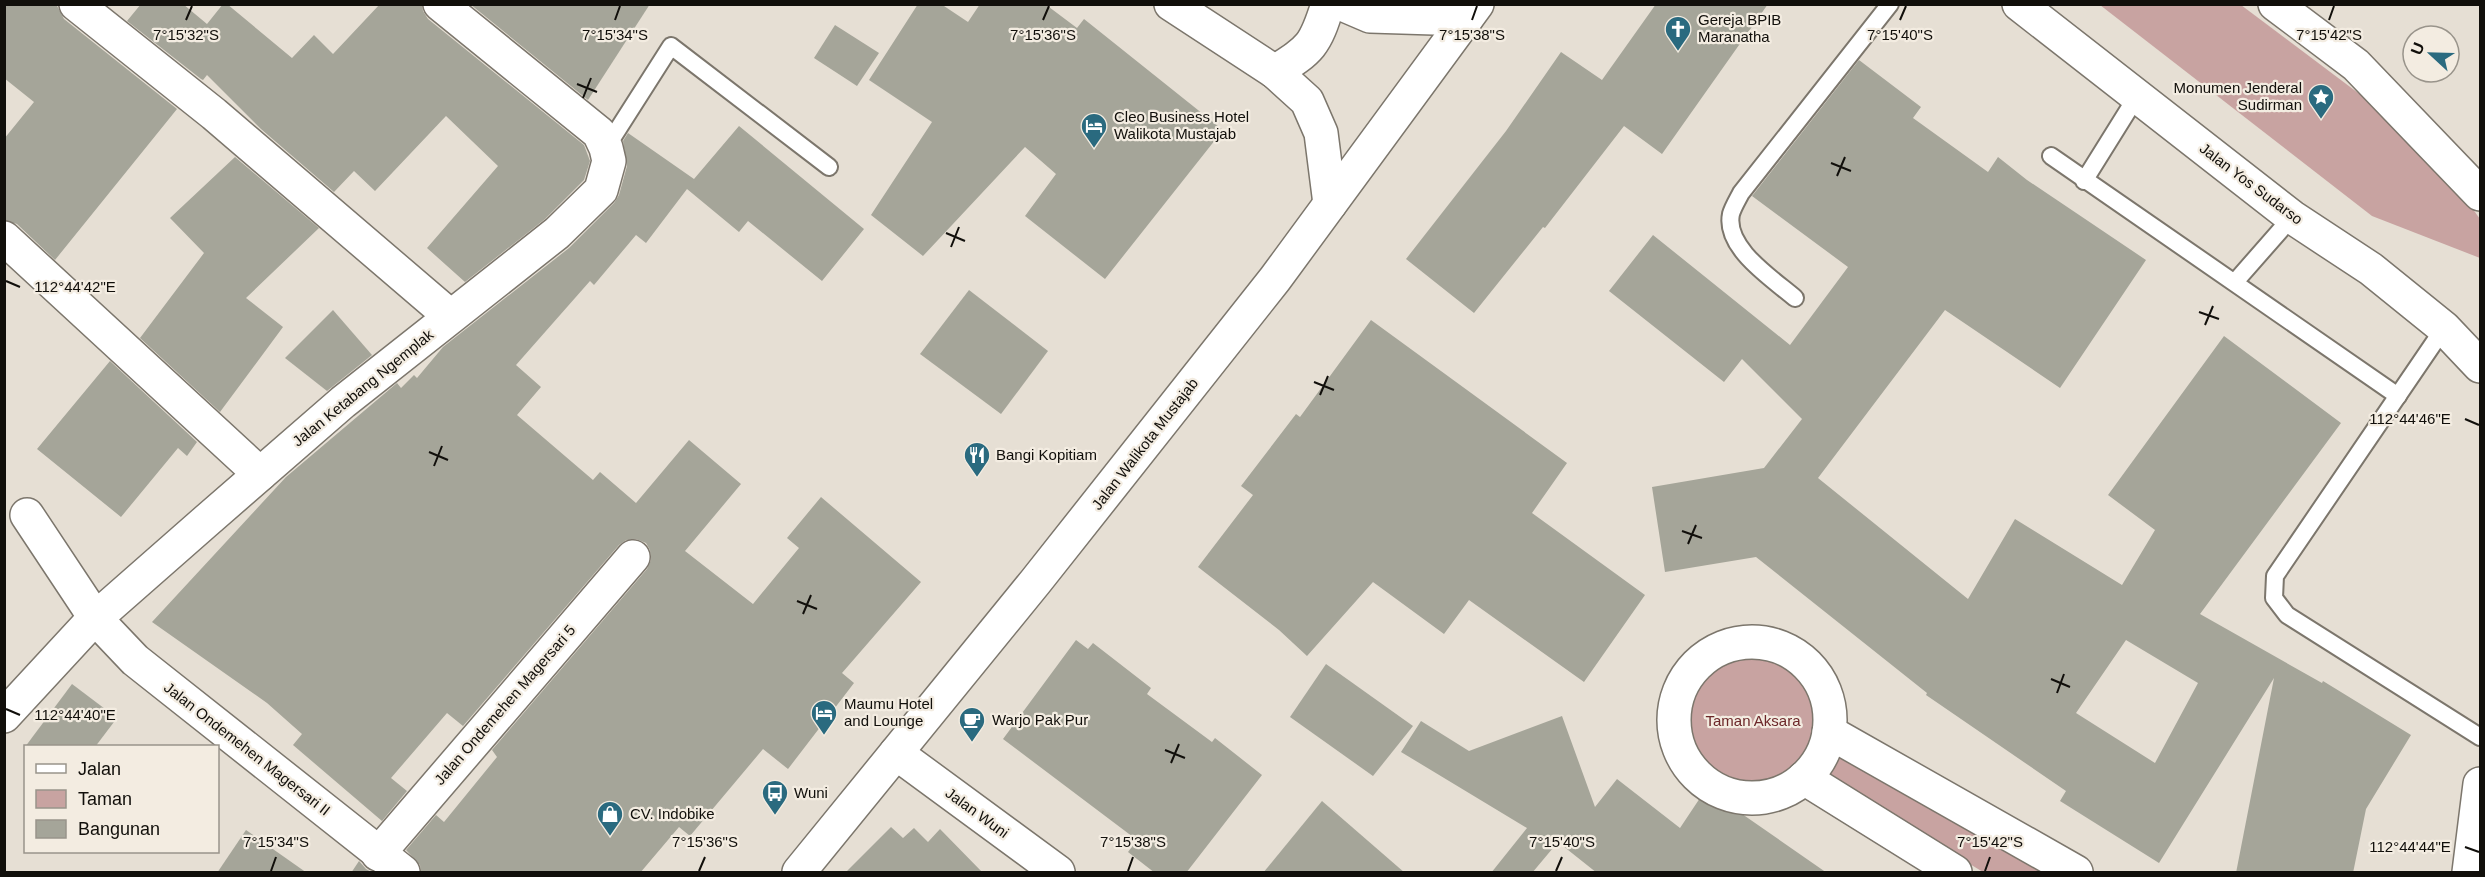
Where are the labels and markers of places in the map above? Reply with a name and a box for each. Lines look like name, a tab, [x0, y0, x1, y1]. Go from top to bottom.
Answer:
place label: Gereja BPIB Maranatha	[1698, 11, 1781, 45]
church icon: Gereja BPIB Maranatha	[1663, 14, 1693, 52]
place label: Monumen Jenderal Sudirman	[2174, 79, 2302, 113]
place icon: Monumen Jenderal Sudirman	[2306, 82, 2336, 120]
place label: Cleo Business Hotel Walikota Mustajab	[1114, 108, 1249, 142]
hotel icon: Cleo Business Hotel Walikota Mustajab	[1079, 111, 1109, 149]
restaurant icon: Bangi Kopitiam	[962, 440, 992, 478]
place label: Bangi Kopitiam	[996, 446, 1097, 463]
place label: Maumu Hotel and Lounge	[844, 695, 933, 729]
hotel icon: Maumu Hotel and Lounge	[809, 698, 839, 736]
cafe icon: Warjo Pak Pur	[957, 705, 987, 743]
place label: Warjo Pak Pur	[992, 711, 1088, 728]
bus stop icon: Wuni	[760, 778, 790, 816]
place label: Wuni	[794, 784, 828, 801]
shop icon: CV. Indobike	[595, 799, 625, 837]
place label: CV. Indobike	[630, 805, 715, 822]

